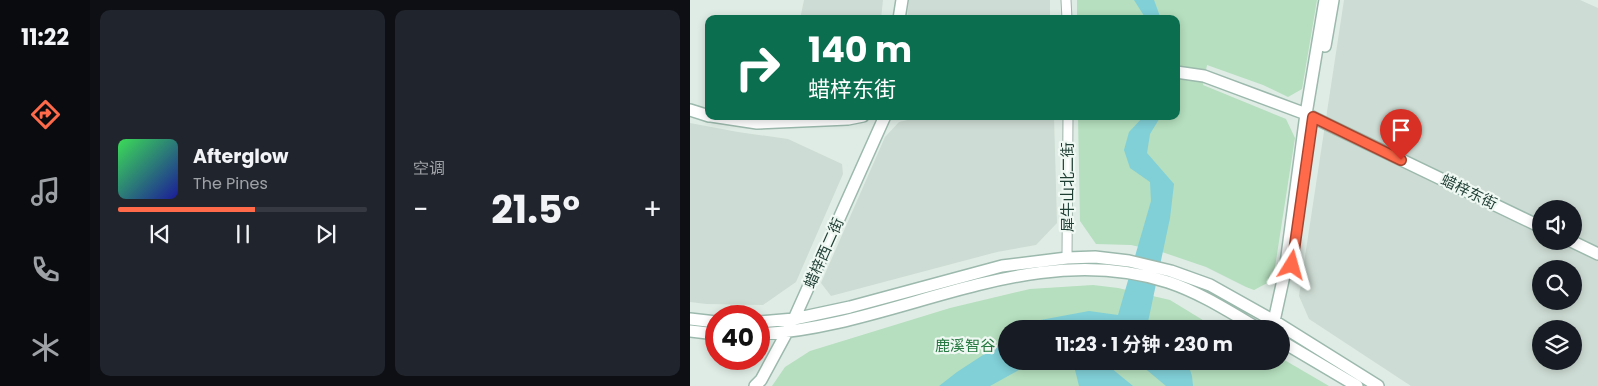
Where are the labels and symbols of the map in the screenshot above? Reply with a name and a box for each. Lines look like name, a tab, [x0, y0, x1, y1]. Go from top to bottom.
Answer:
pin	[1380, 109, 1422, 160]
street label: 犀牛山北二街	[1057, 142, 1078, 232]
street label: 蜡梓东街	[1438, 169, 1501, 214]
street label: 蜡梓西二街	[799, 214, 848, 291]
position arrow	[1265, 238, 1317, 290]
speed limit sign: 40	[705, 305, 770, 370]
park label: 鹿溪智谷	[935, 335, 995, 356]

